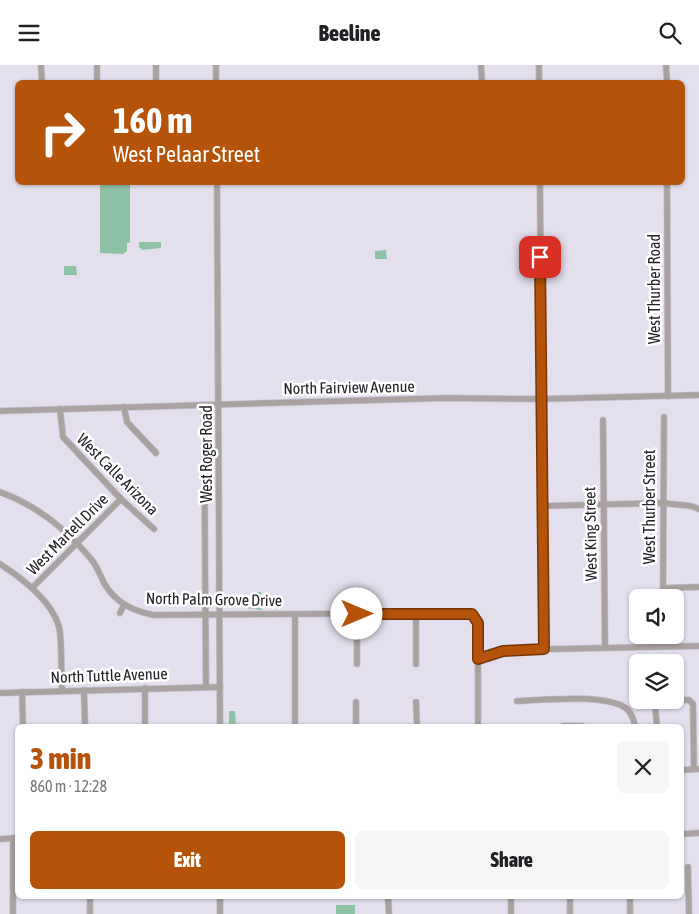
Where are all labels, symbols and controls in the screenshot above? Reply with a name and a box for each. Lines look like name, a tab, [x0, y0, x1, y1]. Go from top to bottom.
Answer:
icon: menu	[15, 19, 43, 47]
icon: search	[656, 19, 684, 47]
text: Beeline	[319, 20, 380, 46]
icon: right	[30, 100, 95, 165]
text: 160 m	[113, 100, 192, 140]
text: West Pelaar Street	[113, 141, 260, 167]
street label: West Thurber Road	[645, 234, 663, 344]
pin	[519, 236, 561, 278]
icon: arrive	[526, 243, 554, 271]
street label: North Fairview Avenue	[283, 377, 415, 397]
street label: West Roger Road	[197, 405, 216, 503]
street label: West Calle Arizona	[74, 430, 162, 518]
street label: West Thurber Street	[640, 449, 658, 564]
street label: West King Street	[580, 486, 601, 581]
street label: West Martell Drive	[23, 490, 111, 578]
position arrow	[330, 587, 382, 639]
street label: North Palm Grove Drive	[146, 589, 282, 609]
map controls	[629, 589, 684, 709]
button: sound	[629, 589, 684, 644]
button: layers	[629, 654, 684, 709]
street label: North Tuttle Avenue	[50, 664, 168, 686]
text: 3 min	[30, 741, 91, 775]
button: close	[617, 741, 669, 793]
text: 860 m · 12:28	[30, 777, 107, 795]
button: Exit	[30, 831, 345, 889]
button: Share	[355, 831, 669, 889]

